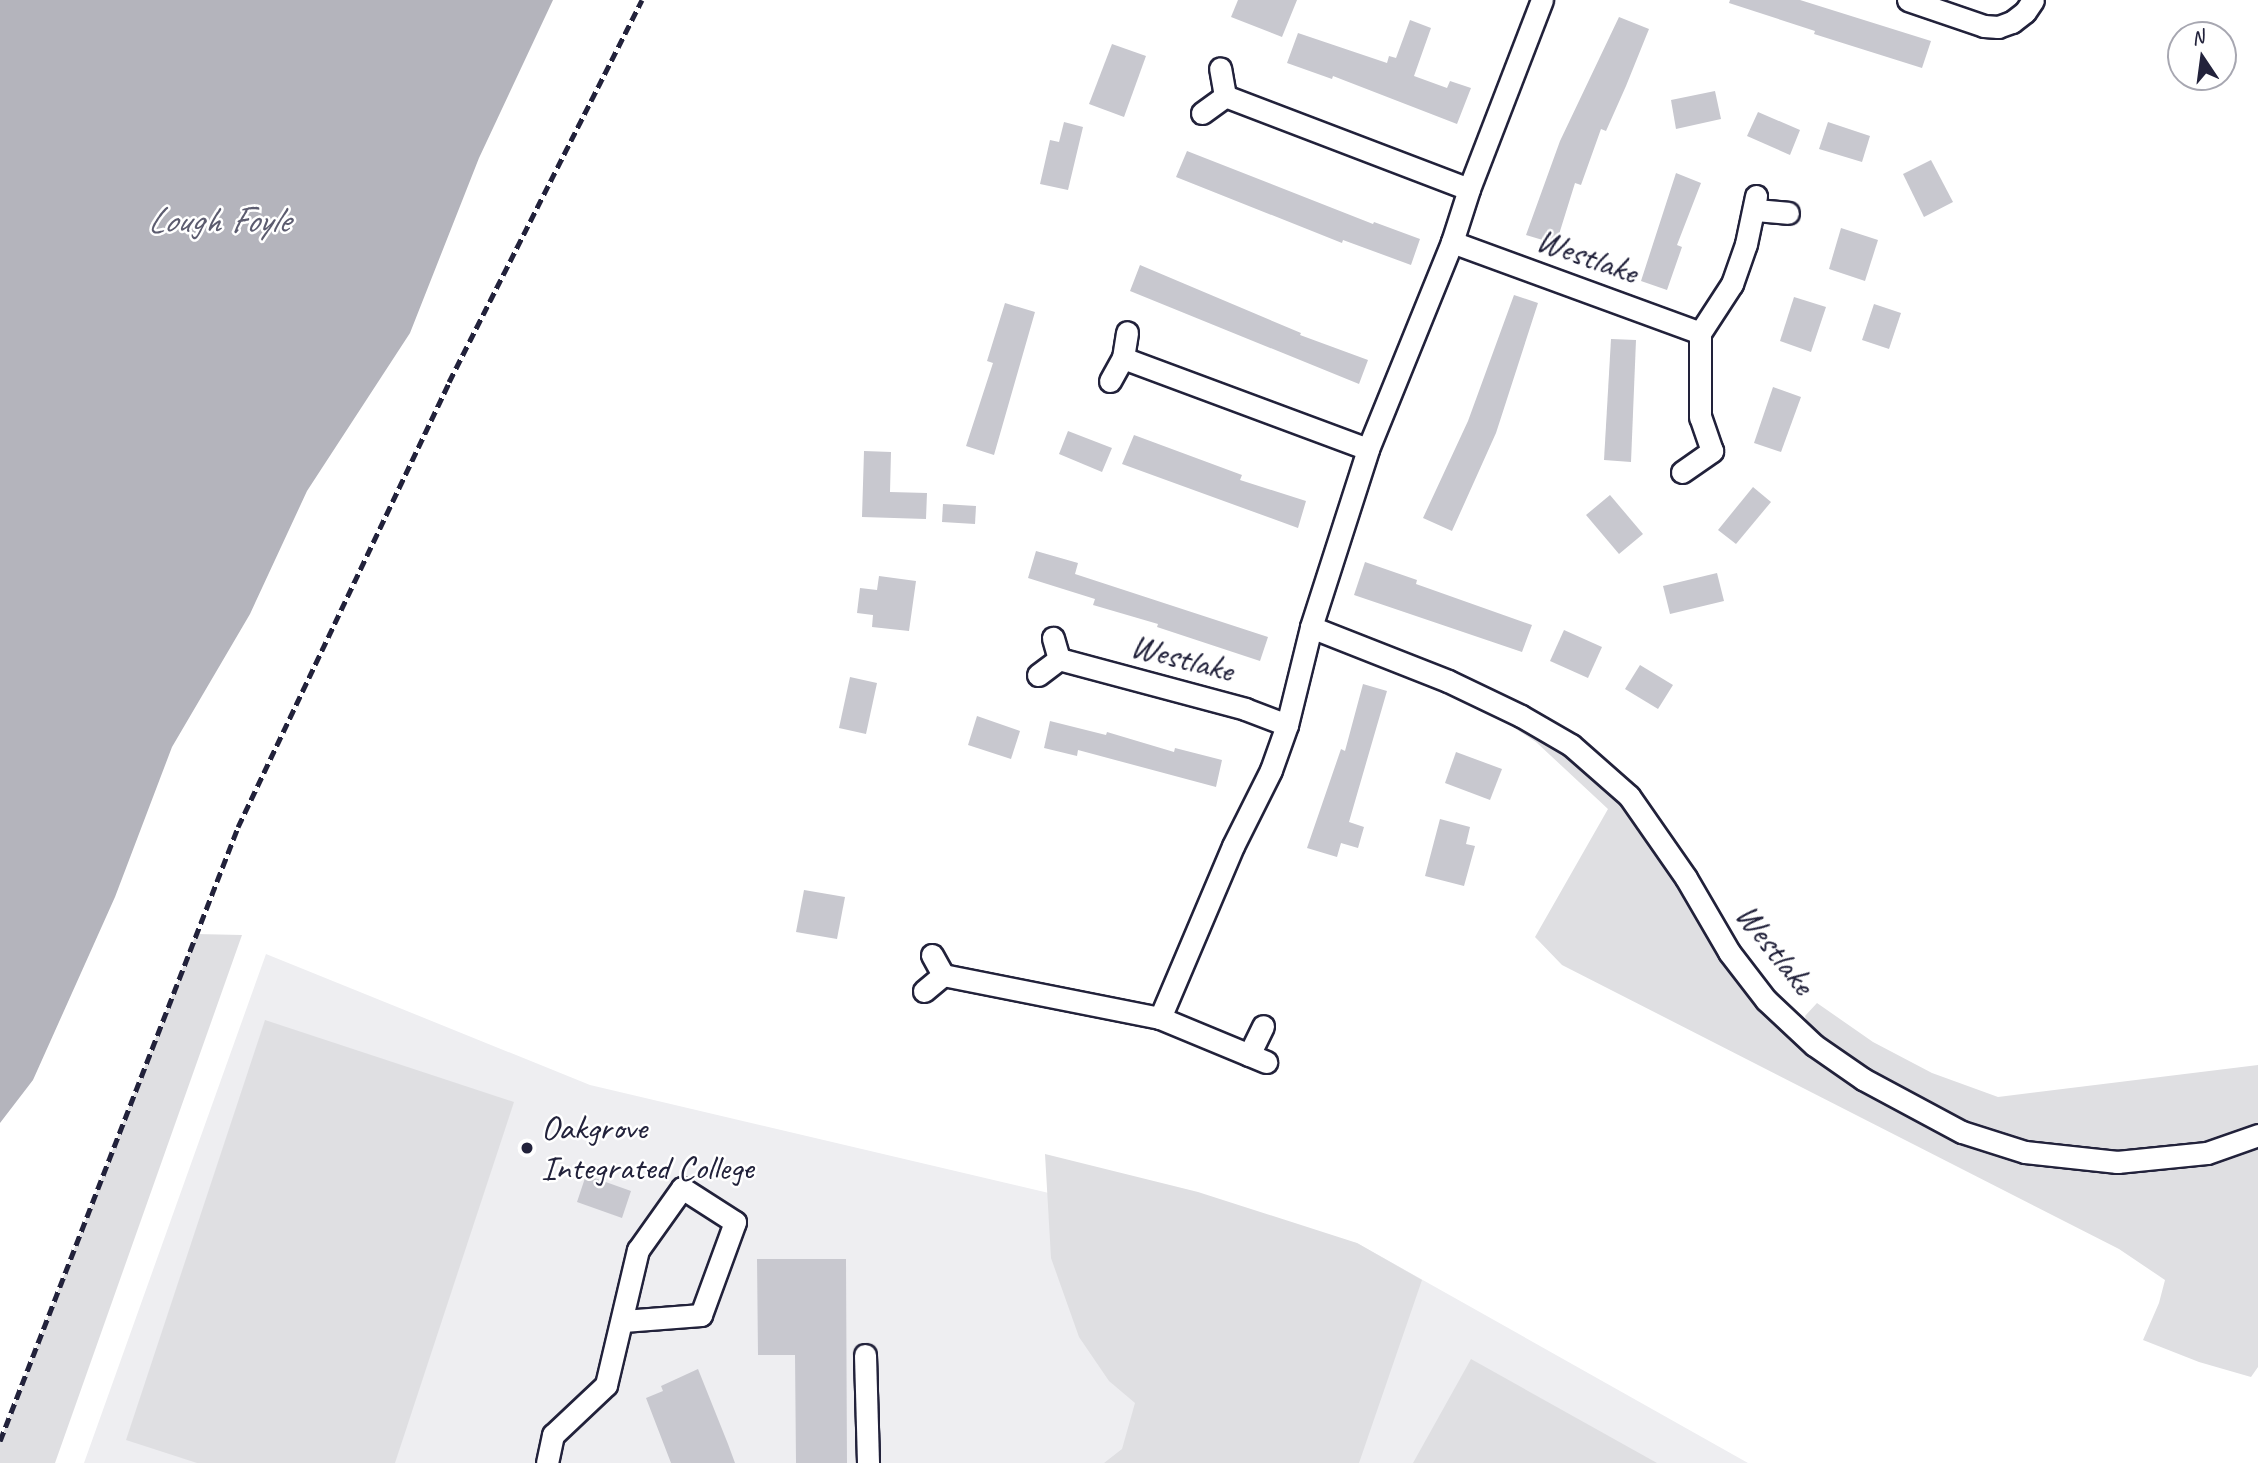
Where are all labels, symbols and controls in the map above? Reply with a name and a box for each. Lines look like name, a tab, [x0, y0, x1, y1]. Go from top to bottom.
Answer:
north arrow	[2167, 21, 2237, 91]
text: N	[2189, 24, 2206, 51]
water label: Lough Foyle	[147, 198, 289, 242]
street label: Westlake	[1531, 218, 1643, 294]
street label: Westlake	[1126, 624, 1238, 692]
street label: Westlake	[1726, 895, 1824, 1003]
place label: Oakgrove Integrated College	[541, 1107, 753, 1189]
marker: Oakgrove Integrated College	[519, 1140, 535, 1156]

